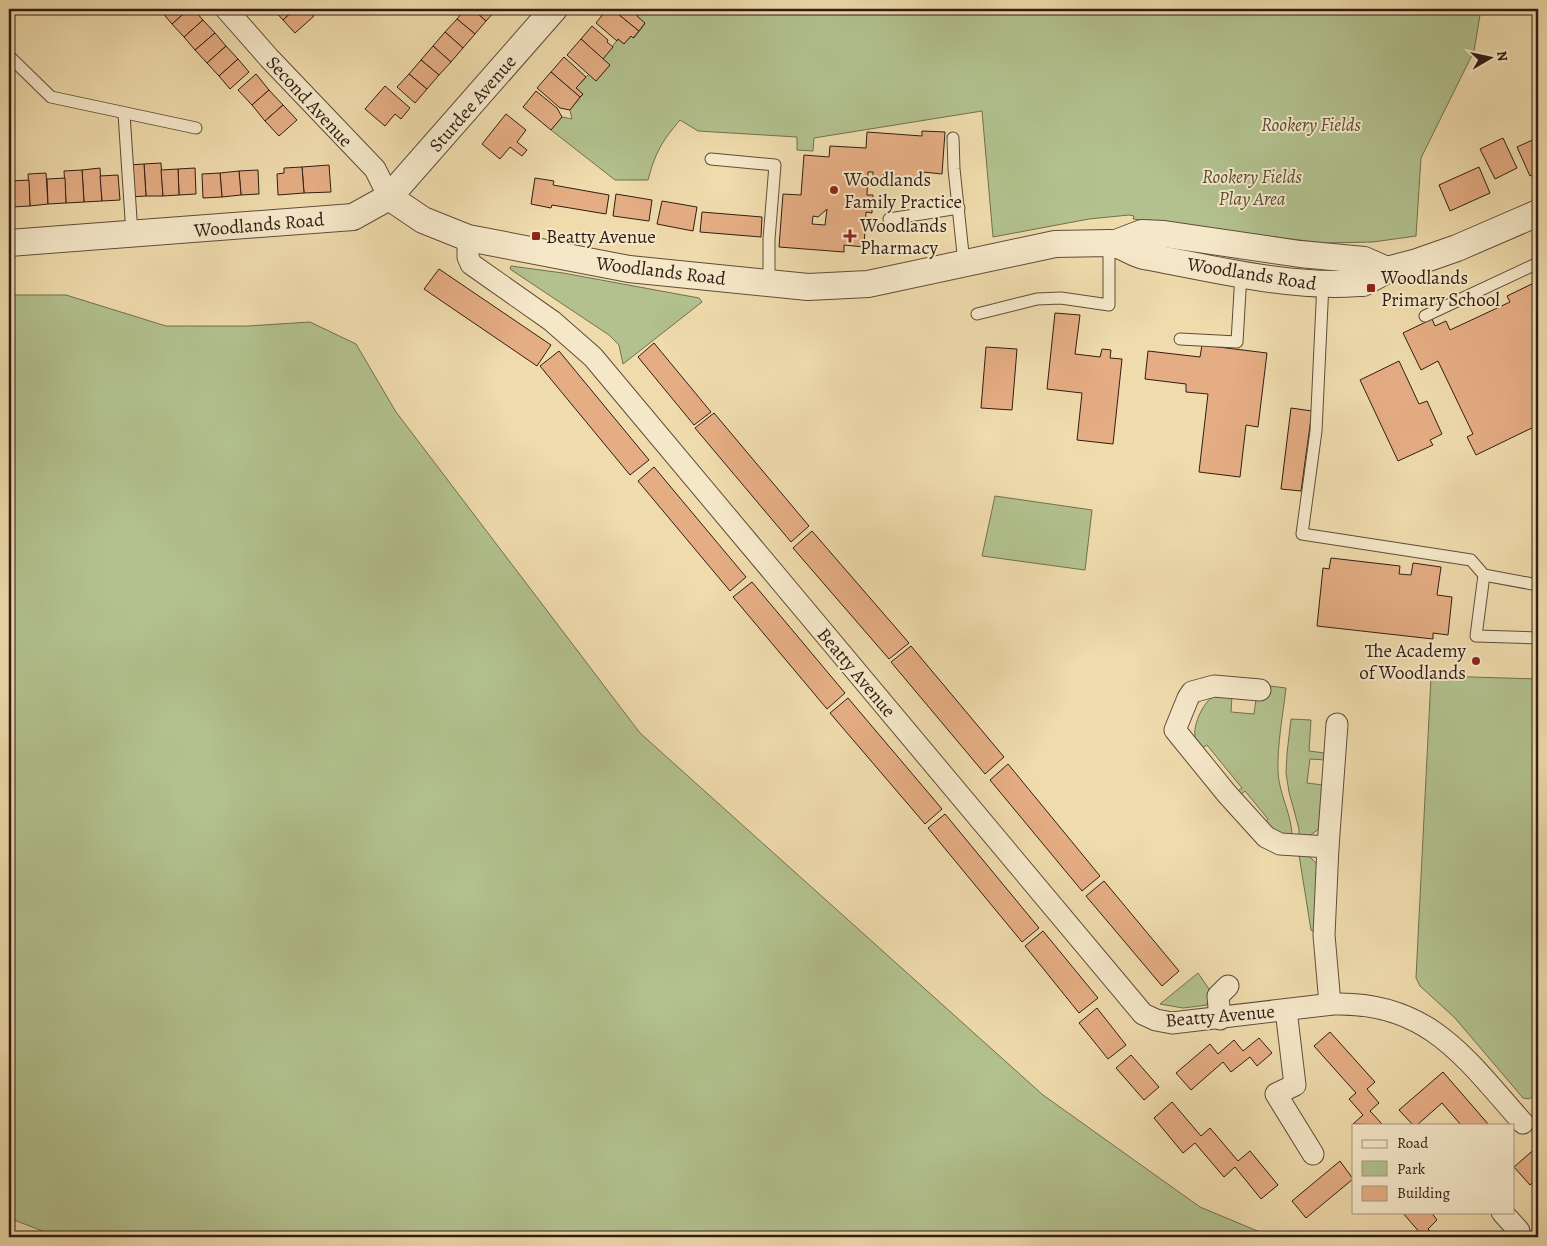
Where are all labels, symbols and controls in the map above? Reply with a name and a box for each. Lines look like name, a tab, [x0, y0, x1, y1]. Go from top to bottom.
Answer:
north arrow	[1464, 32, 1514, 82]
street label: Sturdee Avenue	[423, 49, 522, 158]
street label: Second Avenue	[260, 50, 358, 153]
text: N	[1492, 50, 1513, 63]
park label: Rookery Fields	[1261, 112, 1362, 138]
park label: Rookery Fields Play Area	[1202, 164, 1303, 212]
place label: Woodlands Family Practice	[843, 167, 962, 215]
marker: Woodlands Family Practice	[828, 184, 840, 196]
street label: Woodlands Road	[192, 206, 326, 244]
place label: Woodlands Pharmacy	[859, 213, 947, 261]
place label: Beatty Avenue	[546, 224, 656, 250]
marker: Beatty Avenue	[530, 230, 542, 242]
marker: Woodlands Pharmacy	[844, 230, 856, 242]
street label: Woodlands Road	[594, 250, 728, 292]
street label: Woodlands Road	[1184, 251, 1319, 297]
place label: Woodlands Primary School	[1380, 265, 1500, 313]
marker: Woodlands Primary School	[1365, 282, 1377, 294]
street label: Beatty Avenue	[811, 622, 902, 723]
place label: The Academy of Woodlands	[1359, 638, 1467, 686]
marker: The Academy of Woodlands	[1470, 655, 1482, 667]
street label: Beatty Avenue	[1164, 998, 1276, 1034]
legend	[1352, 1124, 1514, 1214]
text: Road	[1397, 1133, 1429, 1153]
text: Park	[1397, 1159, 1426, 1179]
text: Building	[1397, 1183, 1450, 1203]

